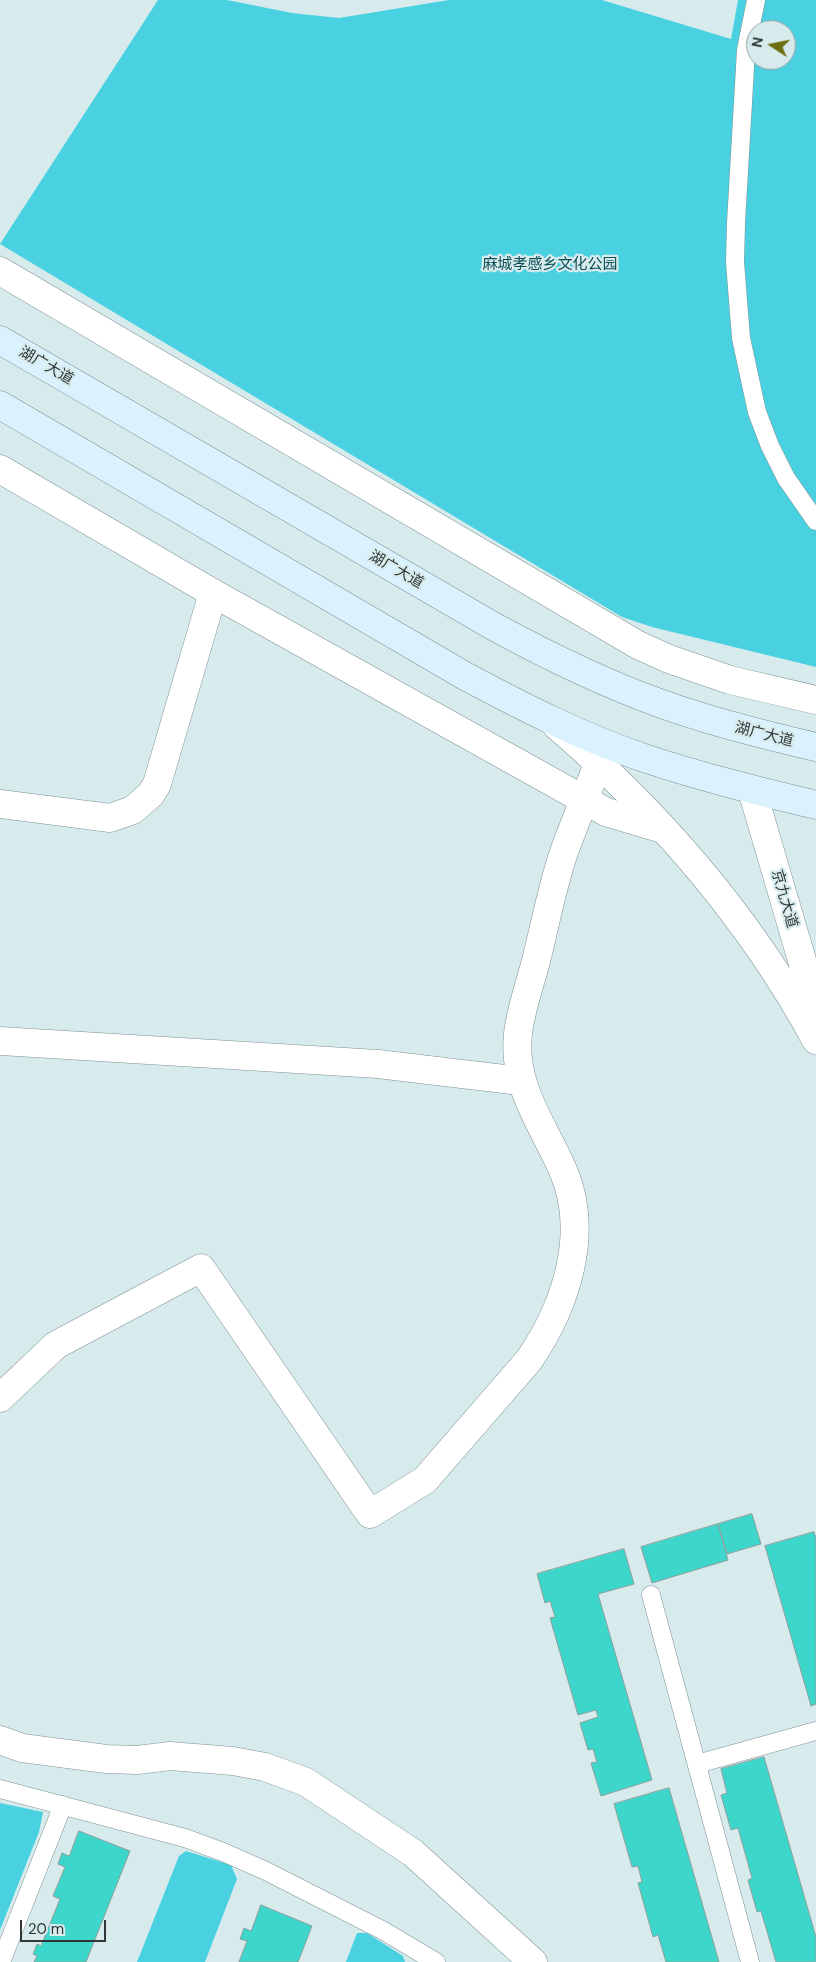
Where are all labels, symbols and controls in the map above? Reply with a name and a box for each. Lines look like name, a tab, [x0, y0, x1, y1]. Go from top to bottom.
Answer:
north arrow	[746, 20, 796, 70]
text: N	[747, 36, 767, 49]
park label: 麻城孝感乡文化公园	[483, 256, 617, 274]
street label: 湖广大道	[16, 343, 76, 389]
street label: 湖广大道	[366, 547, 426, 593]
street label: 湖广大道	[733, 719, 795, 751]
street label: 京九大道	[767, 868, 801, 930]
scale bar	[22, 1910, 109, 1942]
text: 20 m	[28, 1919, 64, 1939]

